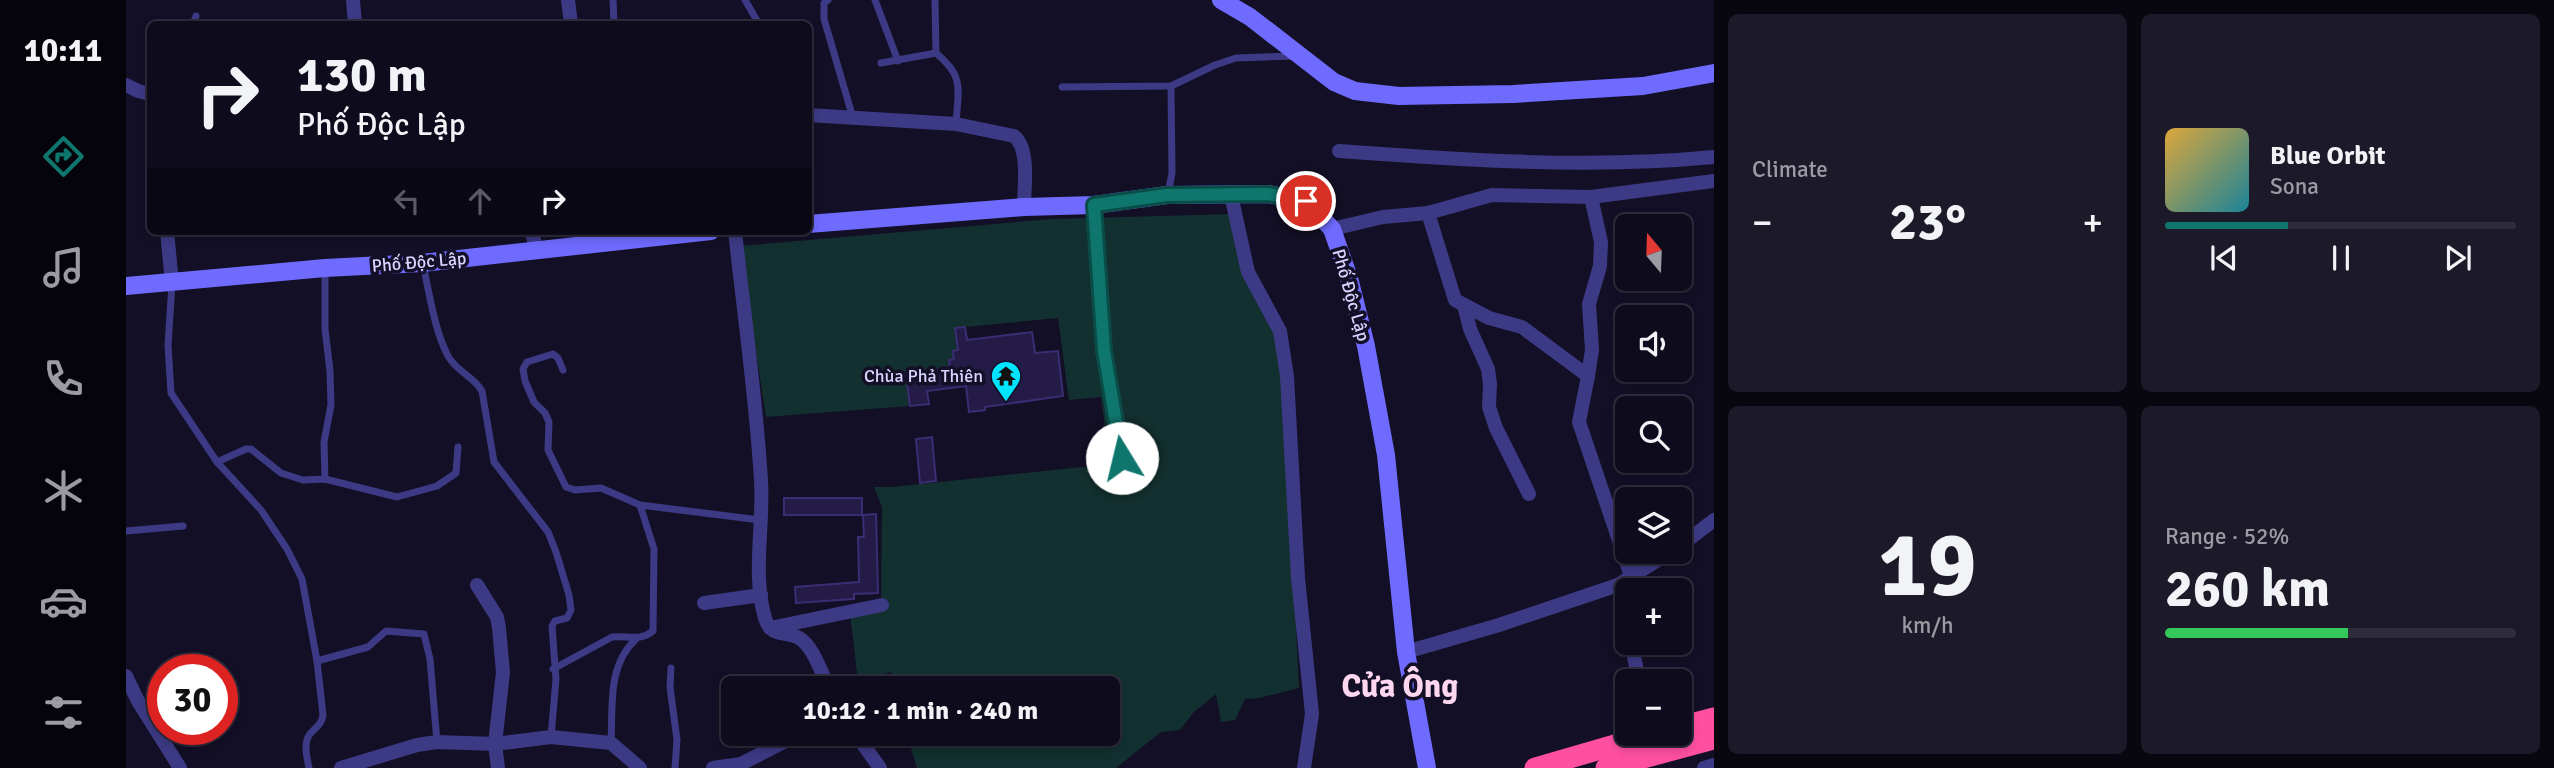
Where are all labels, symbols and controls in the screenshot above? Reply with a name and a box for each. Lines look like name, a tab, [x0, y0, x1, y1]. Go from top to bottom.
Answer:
text: 10:11	[24, 31, 102, 70]
text: 130 m	[297, 45, 427, 105]
icon: right	[182, 49, 273, 140]
text: Phố Độc Lập	[297, 105, 466, 144]
icon: directions	[39, 132, 88, 181]
text: Blue Orbit	[2270, 140, 2386, 172]
text: Climate	[1752, 155, 1828, 184]
pin	[1276, 171, 1336, 231]
text: Sona	[2270, 172, 2319, 201]
icon: left	[388, 182, 426, 220]
icon: ahead	[461, 182, 499, 220]
icon: right	[534, 182, 572, 220]
icon: arrive	[1287, 182, 1325, 220]
text: 23°	[1889, 190, 1966, 254]
text: −	[1752, 199, 1773, 246]
text: +	[2082, 199, 2103, 246]
north arrow	[1615, 214, 1692, 290]
map controls	[1615, 214, 1692, 746]
icon: previous	[2205, 239, 2243, 277]
icon: pause	[2322, 239, 2360, 277]
icon: next	[2439, 239, 2477, 277]
icon: music	[39, 243, 88, 292]
street label: Phố Độc Lập	[1327, 246, 1375, 344]
street label: Phố Độc Lập	[371, 247, 467, 277]
button: sound	[1615, 305, 1692, 382]
icon: phone	[39, 354, 88, 403]
temple icon: Chùa Phả Thiên	[989, 359, 1023, 403]
place label: Chùa Phả Thiên	[864, 365, 983, 387]
button: search	[1615, 396, 1692, 473]
position arrow	[1085, 421, 1159, 495]
icon: climate	[39, 466, 88, 515]
button: layers	[1615, 487, 1692, 564]
text: 19	[1878, 509, 1977, 622]
text: Range · 52%	[2165, 522, 2289, 551]
text: 260 km	[2165, 557, 2330, 621]
icon: car	[39, 577, 88, 626]
button: +	[1615, 578, 1692, 655]
text: km/h	[1901, 611, 1954, 640]
speed limit sign: 30	[147, 654, 238, 745]
district label: Cửa Ông	[1342, 666, 1458, 706]
button: −	[1615, 669, 1692, 746]
icon: filters	[39, 688, 88, 737]
text: 10:12 · 1 min · 240 m	[803, 695, 1038, 727]

